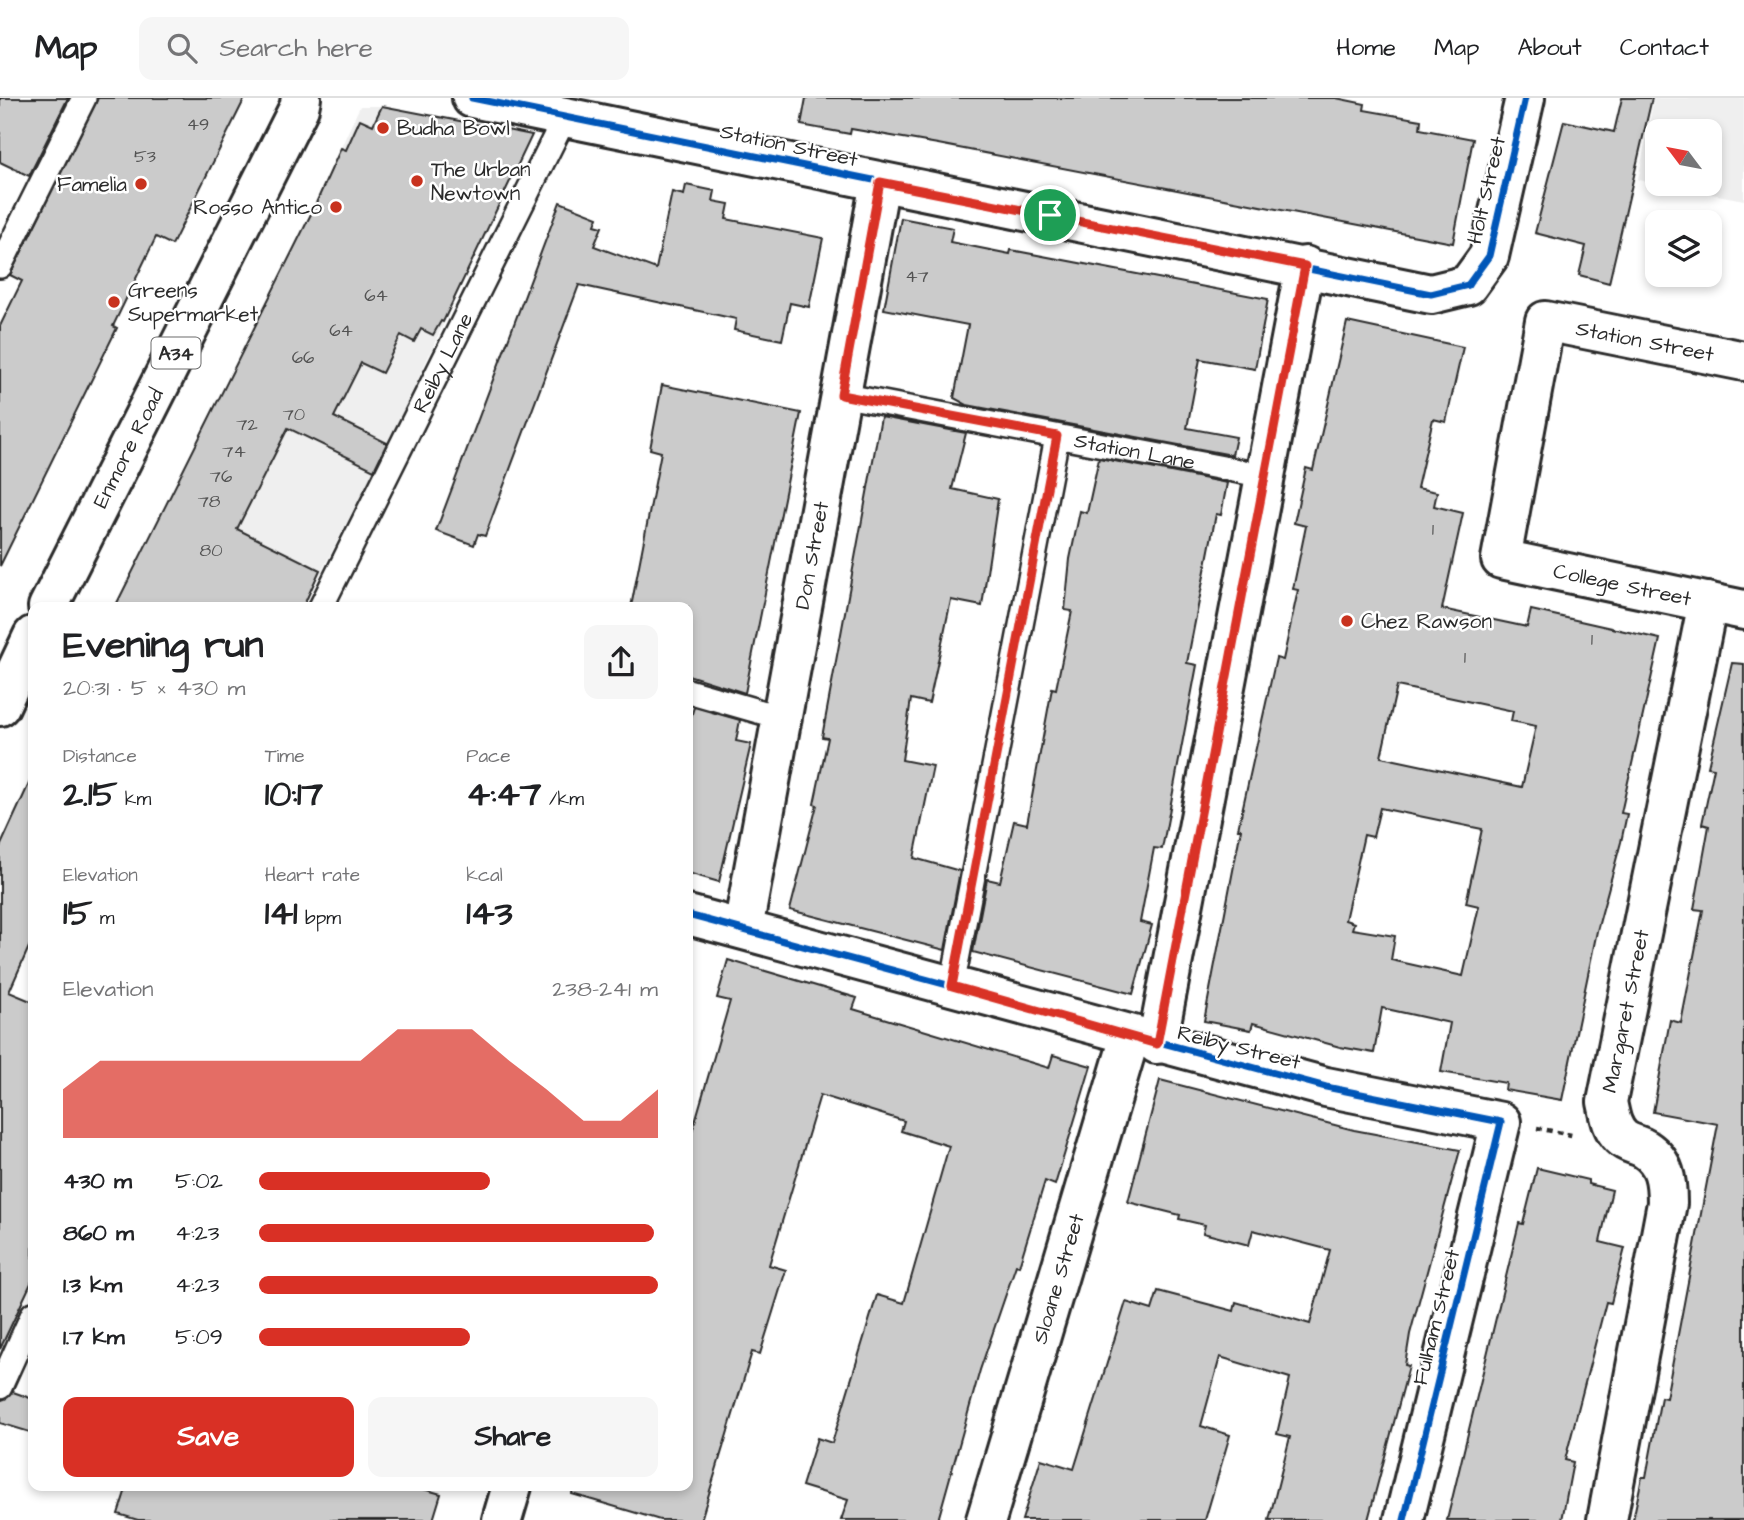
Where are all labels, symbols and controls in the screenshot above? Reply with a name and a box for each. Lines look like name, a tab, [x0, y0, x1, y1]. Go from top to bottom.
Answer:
search box	[139, 17, 629, 80]
text: Map	[35, 25, 97, 71]
icon: search	[163, 29, 201, 67]
text: Search here	[219, 30, 373, 66]
text: Home	[1336, 31, 1396, 65]
text: Map	[1434, 31, 1479, 65]
text: About	[1517, 31, 1582, 65]
text: Contact	[1620, 31, 1709, 65]
house number: 49	[187, 112, 209, 137]
place label: Budha Bowl	[397, 114, 510, 143]
street label: Station Street	[717, 117, 861, 174]
north arrow	[1645, 119, 1722, 196]
map controls	[1645, 119, 1722, 287]
marker: Budha Bowl	[375, 120, 391, 136]
street label: Holt Street	[1460, 133, 1513, 247]
house number: 53	[134, 144, 156, 169]
place label: The Urban Newtown	[431, 155, 531, 208]
place label: Famelia	[57, 170, 127, 199]
marker: The Urban Newtown	[409, 173, 425, 189]
marker: Famelia	[133, 176, 149, 192]
pin	[1020, 185, 1080, 245]
place label: Rosso Antico	[193, 193, 322, 222]
icon: arrive	[1031, 196, 1069, 234]
marker: Rosso Antico	[328, 199, 344, 215]
button: layers	[1645, 210, 1722, 287]
house number: 47	[905, 264, 929, 289]
place label: Greens Supermarket	[128, 276, 259, 330]
house number: 64	[364, 283, 388, 308]
marker: Greens Supermarket	[106, 294, 122, 310]
street label: Reiby Lane	[406, 308, 480, 418]
street label: Station Street	[1574, 314, 1717, 369]
house number: 64	[329, 318, 353, 343]
road number: A34	[152, 338, 200, 368]
house number: 66	[292, 345, 314, 370]
street label: Enmore Road	[86, 383, 171, 513]
house number: 70	[283, 402, 305, 427]
house number: 72	[236, 412, 258, 437]
street label: Station Lane	[1072, 426, 1197, 477]
house number: 74	[222, 439, 246, 464]
house number: 76	[210, 464, 232, 489]
house number: 78	[198, 489, 221, 514]
street label: Don Street	[788, 499, 836, 612]
house number: 1	[1432, 517, 1434, 542]
house number: 80	[199, 538, 223, 563]
street label: College Street	[1551, 556, 1694, 614]
place label: Chez Rawson	[1361, 607, 1492, 636]
marker: Chez Rawson	[1339, 613, 1355, 629]
text: Evening run	[63, 620, 264, 672]
button: share	[584, 625, 658, 699]
house number: 1	[1591, 627, 1593, 652]
house number: 1	[1464, 645, 1466, 670]
text: 20:31 · 5 × 430 m	[63, 672, 245, 704]
text: Distance	[63, 743, 137, 770]
text: Time	[265, 743, 304, 770]
text: Pace	[466, 743, 510, 770]
text: 2.15	[63, 770, 117, 819]
text: 10:17	[265, 770, 323, 819]
text: 4:47	[466, 770, 541, 819]
text: km	[117, 786, 151, 813]
text: /km	[541, 786, 584, 813]
text: Elevation	[63, 862, 138, 889]
text: Heart rate	[265, 862, 360, 889]
text: kcal	[466, 862, 503, 889]
text: 15	[63, 889, 92, 938]
text: 141	[265, 889, 297, 938]
text: 143	[466, 889, 512, 938]
text: m	[92, 905, 115, 932]
text: bpm	[297, 905, 341, 932]
street label: Margaret Street	[1595, 926, 1657, 1095]
text: Elevation	[63, 973, 154, 1005]
text: 238–241 m	[552, 973, 658, 1005]
street label: Reiby Street	[1174, 1018, 1304, 1079]
text: 430 m	[63, 1165, 132, 1197]
text: 5:02	[175, 1165, 223, 1197]
street label: Sloane Street	[1025, 1210, 1092, 1347]
text: 860 m	[63, 1217, 134, 1249]
text: 4:23	[175, 1217, 219, 1249]
street label: Fulham Street	[1406, 1246, 1468, 1388]
text: 1.3 km	[63, 1269, 122, 1301]
text: 4:23	[175, 1269, 219, 1301]
text: 1.7 km	[63, 1321, 125, 1353]
text: 5:09	[175, 1321, 223, 1353]
button: Save	[63, 1397, 354, 1477]
button: Share	[368, 1397, 658, 1477]

